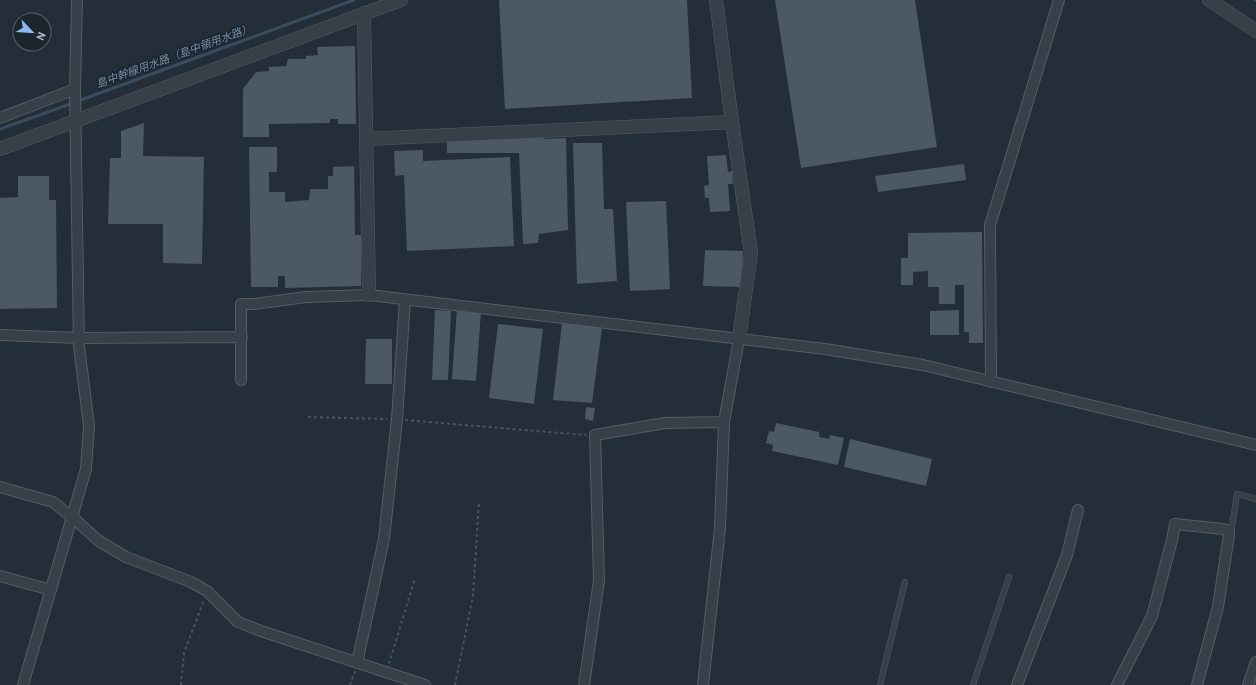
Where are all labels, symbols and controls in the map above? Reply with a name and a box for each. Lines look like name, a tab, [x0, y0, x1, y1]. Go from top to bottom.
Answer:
north arrow	[12, 12, 52, 52]
water label: 島中幹線用水路（島中領用水路）	[94, 21, 254, 91]
text: N	[33, 30, 49, 42]

